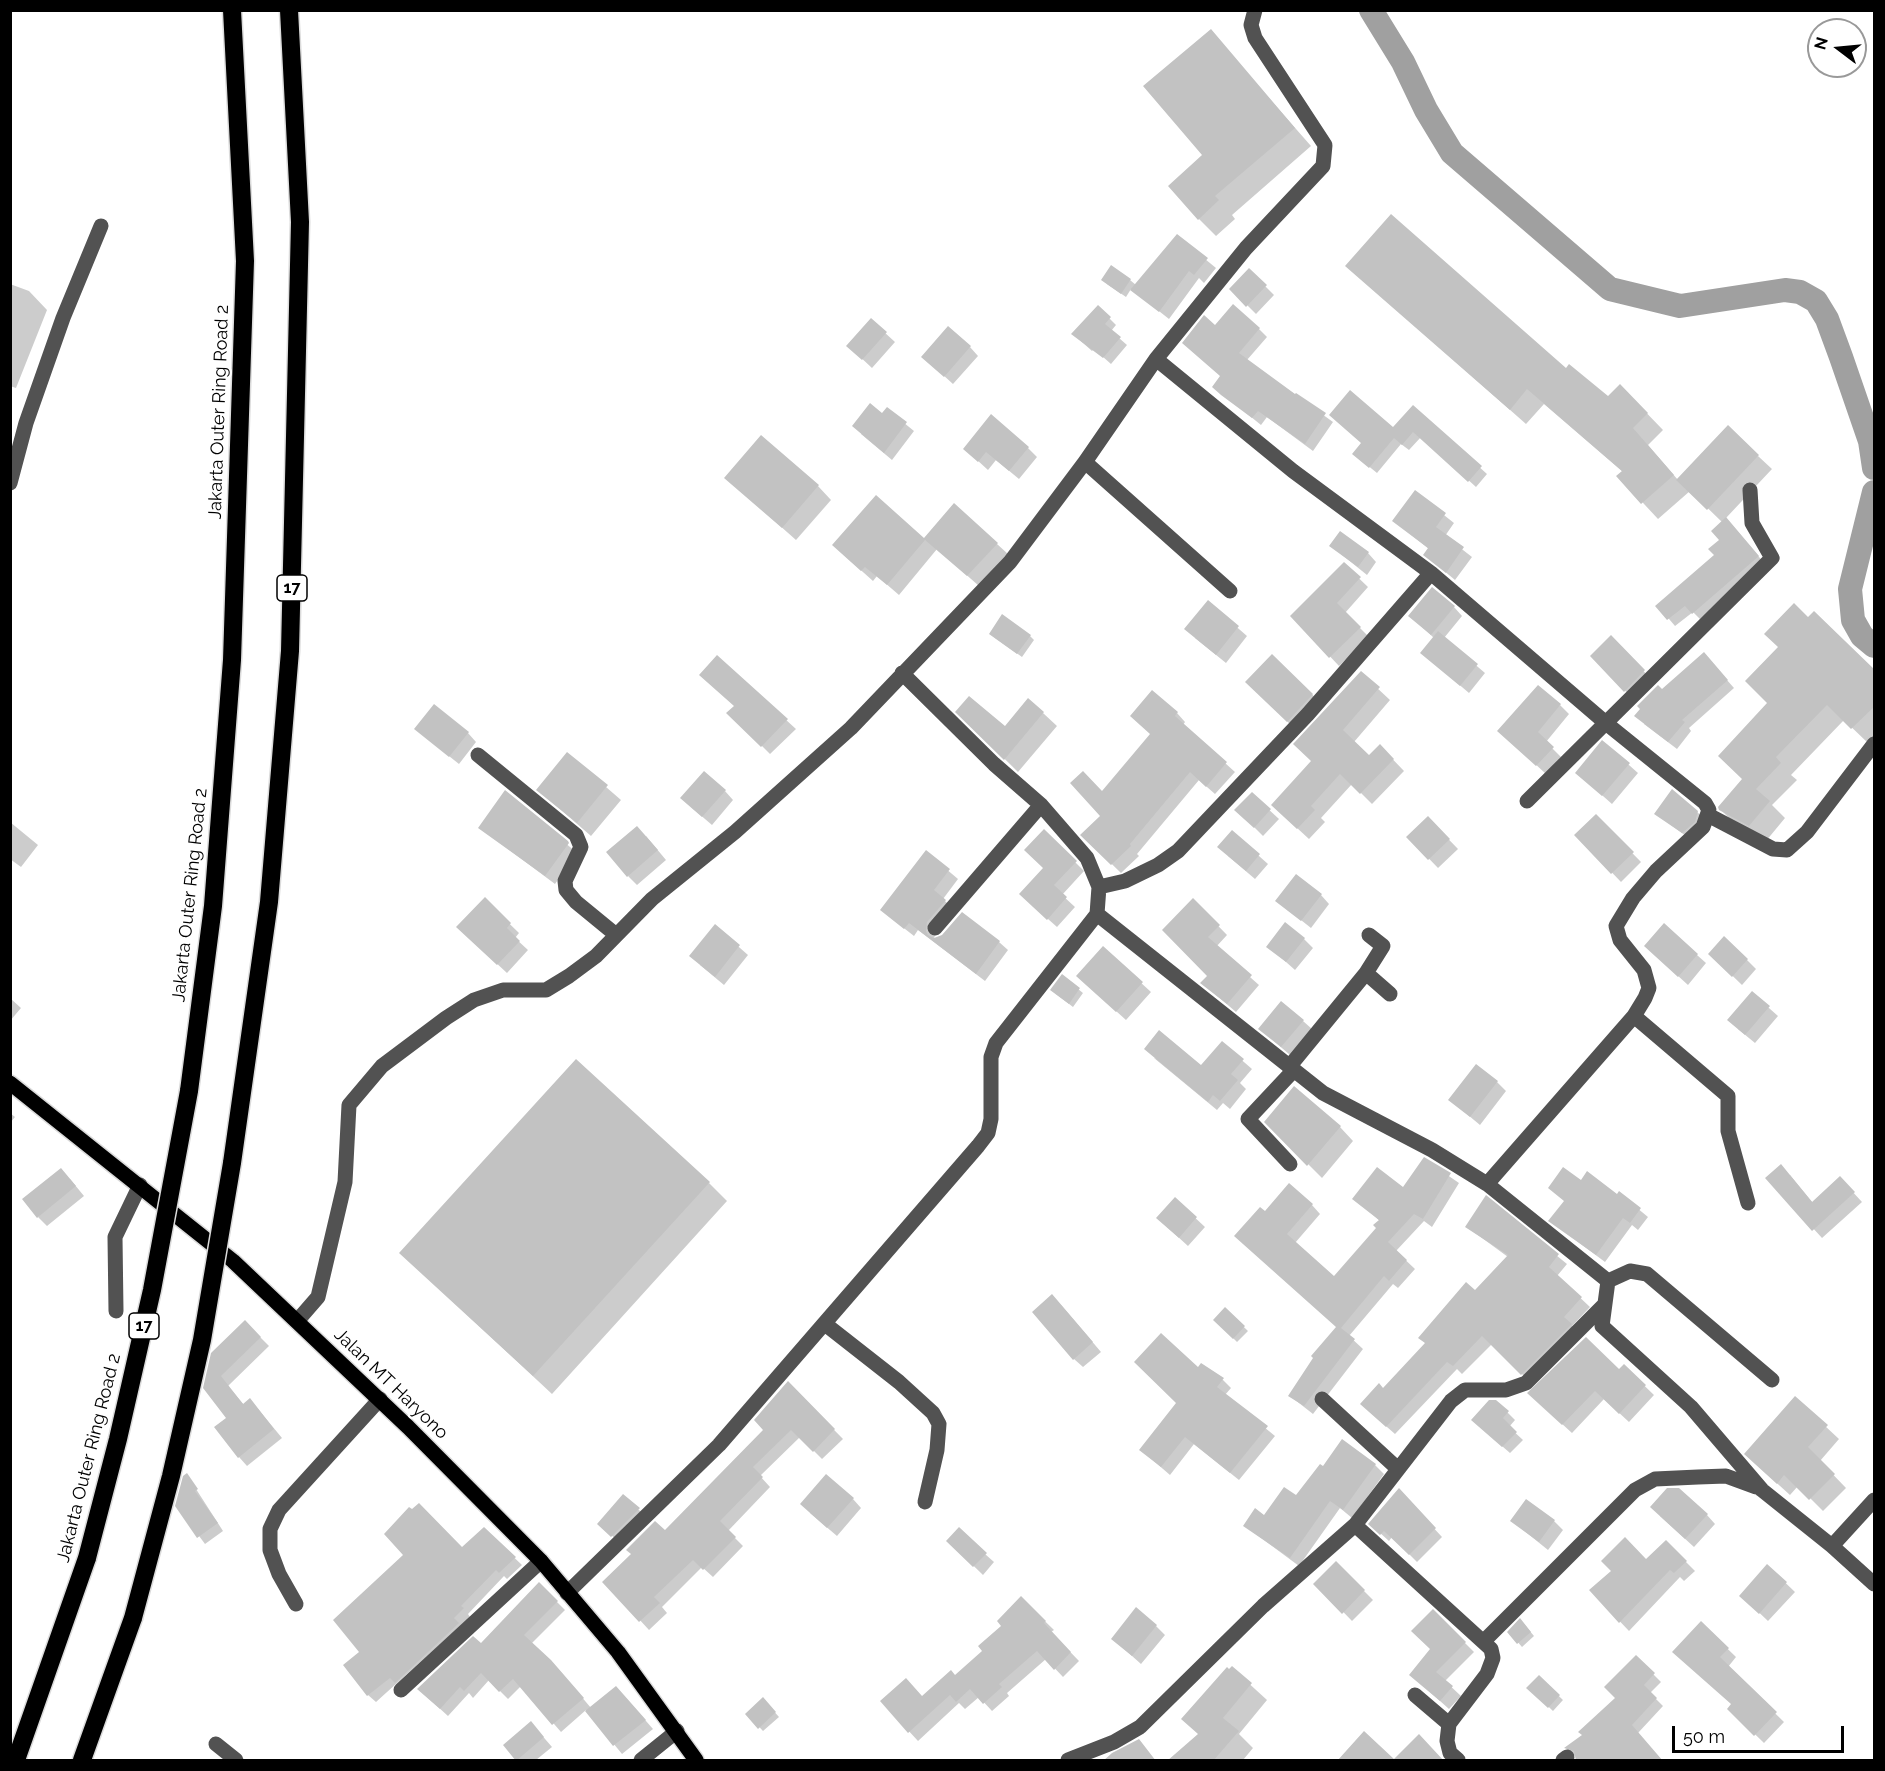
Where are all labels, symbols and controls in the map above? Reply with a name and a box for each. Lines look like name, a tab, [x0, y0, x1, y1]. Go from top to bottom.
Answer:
north arrow	[1807, 18, 1867, 78]
text: N	[1810, 35, 1832, 52]
street label: Jakarta Outer Ring Road 2	[204, 304, 234, 520]
road number: 17	[277, 575, 307, 601]
street label: Jakarta Outer Ring Road 2	[168, 787, 212, 1003]
road number: 17	[129, 1313, 159, 1339]
street label: Jalan MT Haryono	[330, 1324, 452, 1444]
street label: Jakarta Outer Ring Road 2	[53, 1351, 125, 1565]
scale bar	[1675, 1714, 1848, 1752]
text: 50 m	[1683, 1726, 1725, 1747]

